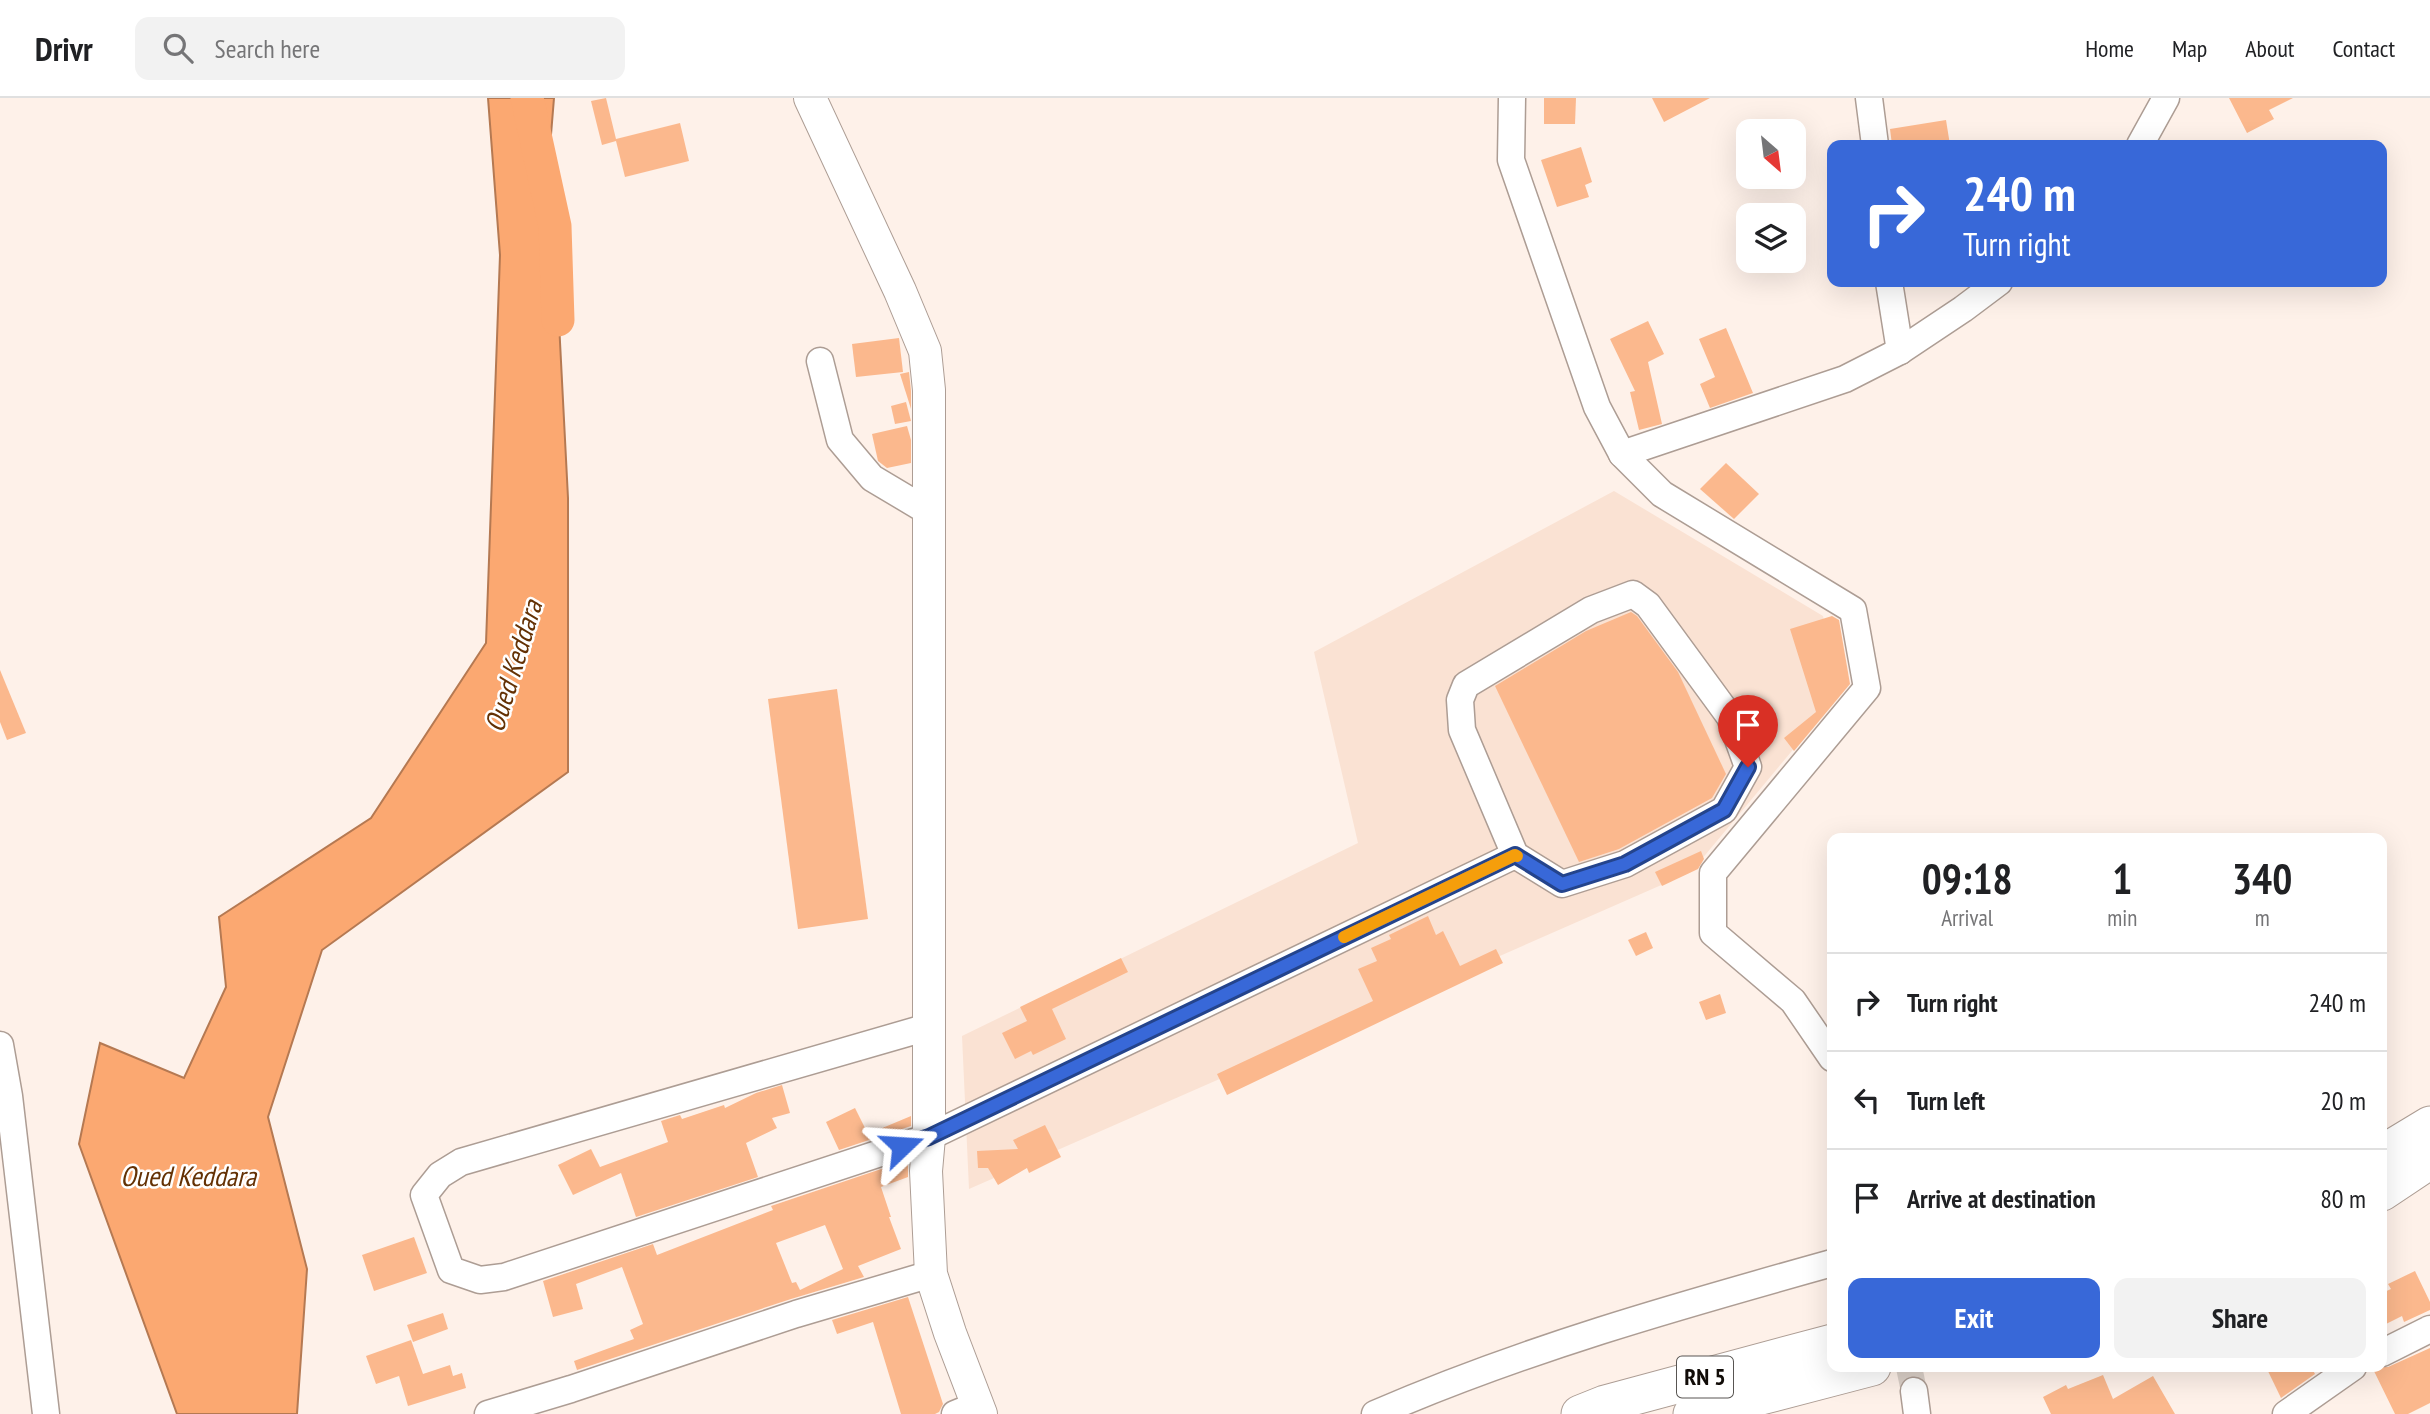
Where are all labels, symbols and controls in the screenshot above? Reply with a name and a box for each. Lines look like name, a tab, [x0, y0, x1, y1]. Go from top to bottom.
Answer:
search box	[135, 17, 625, 80]
text: Drivr	[35, 27, 93, 70]
icon: search	[159, 29, 197, 67]
text: Search here	[215, 32, 320, 65]
text: Home	[2085, 33, 2134, 64]
text: Map	[2172, 33, 2207, 64]
text: About	[2245, 33, 2294, 64]
text: Contact	[2332, 33, 2395, 64]
north arrow	[1736, 119, 1806, 189]
map controls	[1736, 119, 1806, 273]
text: 240 m	[1963, 161, 2076, 225]
icon: right	[1848, 168, 1939, 259]
button: layers	[1736, 203, 1806, 273]
text: Turn right	[1963, 223, 2071, 265]
water label: Oued Keddara	[475, 594, 551, 736]
pin	[1718, 695, 1778, 767]
icon: arrive	[1729, 706, 1767, 744]
text: 09:18	[1922, 851, 2013, 906]
text: 1	[2112, 851, 2132, 906]
text: 340	[2232, 851, 2292, 906]
text: Arrival	[1941, 903, 1993, 932]
text: min	[2107, 903, 2137, 932]
text: m	[2255, 903, 2270, 932]
icon: right	[1848, 983, 1886, 1021]
text: Turn right	[1907, 986, 1998, 1019]
text: 240 m	[2308, 986, 2366, 1019]
icon: left	[1848, 1081, 1886, 1119]
text: Turn left	[1907, 1084, 1985, 1117]
text: 20 m	[2320, 1084, 2366, 1117]
position arrow	[865, 1109, 939, 1183]
water label: Oued Keddara	[120, 1157, 258, 1194]
icon: arrive	[1848, 1179, 1886, 1217]
text: Arrive at destination	[1907, 1182, 2096, 1215]
text: 80 m	[2320, 1182, 2366, 1215]
button: Exit	[1848, 1278, 2100, 1358]
button: Share	[2114, 1278, 2366, 1358]
road number: RN 5	[1677, 1357, 1733, 1398]

